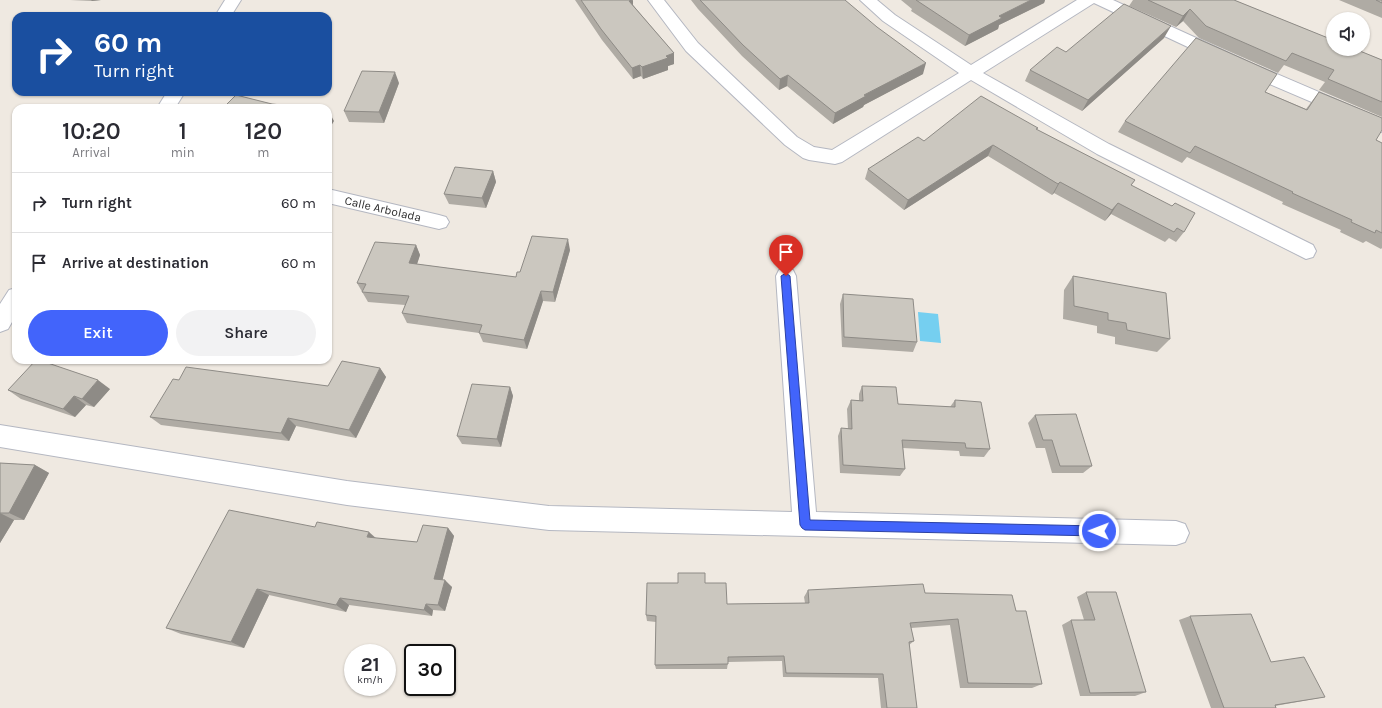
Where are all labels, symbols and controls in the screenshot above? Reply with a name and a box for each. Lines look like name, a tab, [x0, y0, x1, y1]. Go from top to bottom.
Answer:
map controls	[1326, 12, 1370, 56]
button: sound	[1326, 12, 1370, 56]
text: 60 m	[94, 26, 162, 59]
icon: right	[28, 28, 80, 80]
text: Turn right	[94, 60, 174, 82]
text: 10:20	[62, 117, 121, 145]
text: 1	[178, 117, 187, 145]
text: 120	[244, 117, 282, 145]
text: Arrival	[72, 145, 110, 160]
text: min	[171, 145, 195, 160]
text: m	[257, 145, 269, 160]
icon: right	[28, 192, 50, 214]
street label: Calle Arbolada	[343, 193, 423, 225]
text: Turn right	[62, 194, 132, 212]
text: 60 m	[281, 194, 316, 212]
pin	[769, 235, 803, 276]
icon: arrive	[775, 241, 797, 263]
icon: arrive	[28, 252, 50, 274]
text: Arrive at destination	[62, 254, 209, 272]
text: 60 m	[281, 254, 316, 272]
button: Exit	[28, 310, 168, 356]
button: Share	[176, 310, 316, 356]
position arrow	[1078, 510, 1120, 552]
speed limit sign: 30	[404, 644, 456, 696]
text: 21	[360, 653, 380, 676]
text: km/h	[357, 674, 383, 686]

